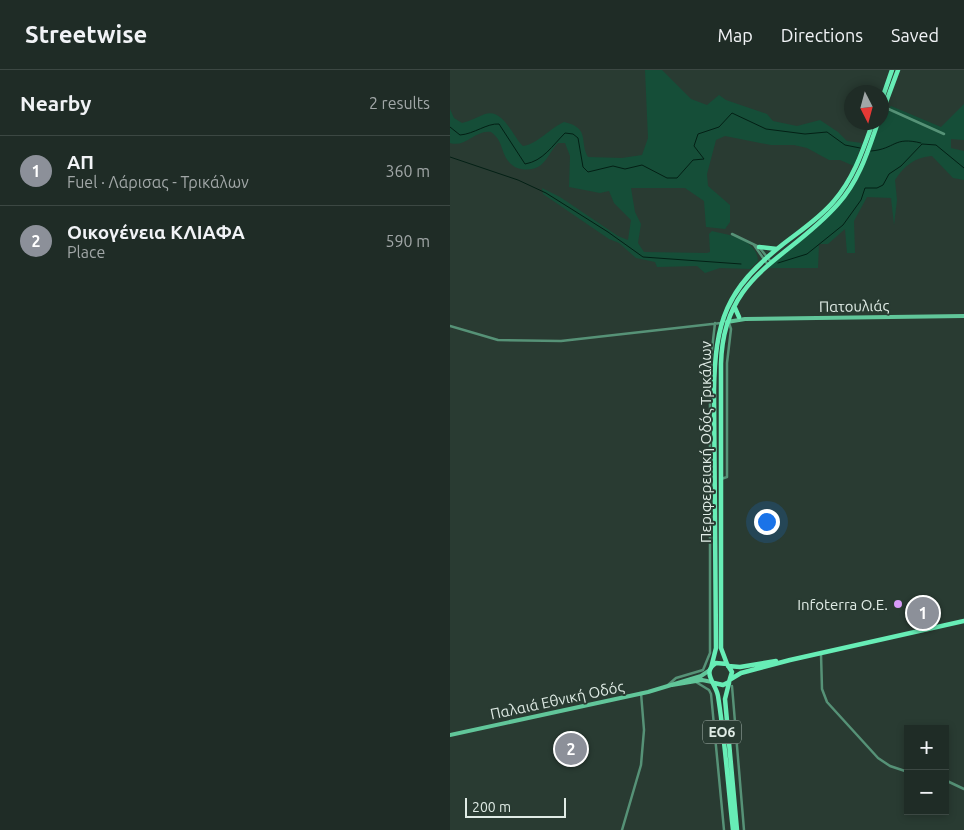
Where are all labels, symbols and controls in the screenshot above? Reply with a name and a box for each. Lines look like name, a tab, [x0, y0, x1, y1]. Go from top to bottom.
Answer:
text: Streetwise	[25, 21, 147, 48]
text: Map	[717, 25, 753, 45]
text: Directions	[781, 25, 863, 45]
text: Saved	[891, 25, 939, 45]
north arrow	[844, 85, 889, 130]
text: Nearby	[20, 91, 91, 115]
text: 2 results	[369, 94, 430, 112]
text: ΑΠ	[67, 151, 94, 173]
text: 1	[31, 162, 41, 180]
text: 360 m	[385, 162, 430, 180]
text: Fuel · Λάρισας - Τρικάλων	[67, 173, 249, 191]
text: Οικογένεια ΚΛΙΑΦΑ	[67, 221, 245, 243]
text: 2	[31, 232, 41, 250]
text: 590 m	[385, 232, 430, 250]
text: Place	[67, 243, 105, 261]
street label: Πατουλιάς	[819, 297, 889, 315]
street label: Περιφερειακή Οδός Τρικάλων	[697, 341, 714, 543]
your location	[754, 509, 780, 535]
pin: 1	[907, 594, 939, 632]
place label: Infoterra Ο.Ε.	[797, 596, 888, 613]
marker: Infoterra Ο.Ε.	[892, 598, 904, 610]
street label: Παλαιά Εθνική Οδός	[488, 677, 626, 723]
road number: ΕΟ6	[703, 720, 741, 744]
map controls	[904, 725, 949, 815]
button: +	[904, 725, 949, 770]
pin: 2	[555, 730, 587, 768]
button: −	[904, 770, 949, 815]
scale bar	[465, 795, 566, 818]
text: 200 m	[472, 799, 511, 815]

